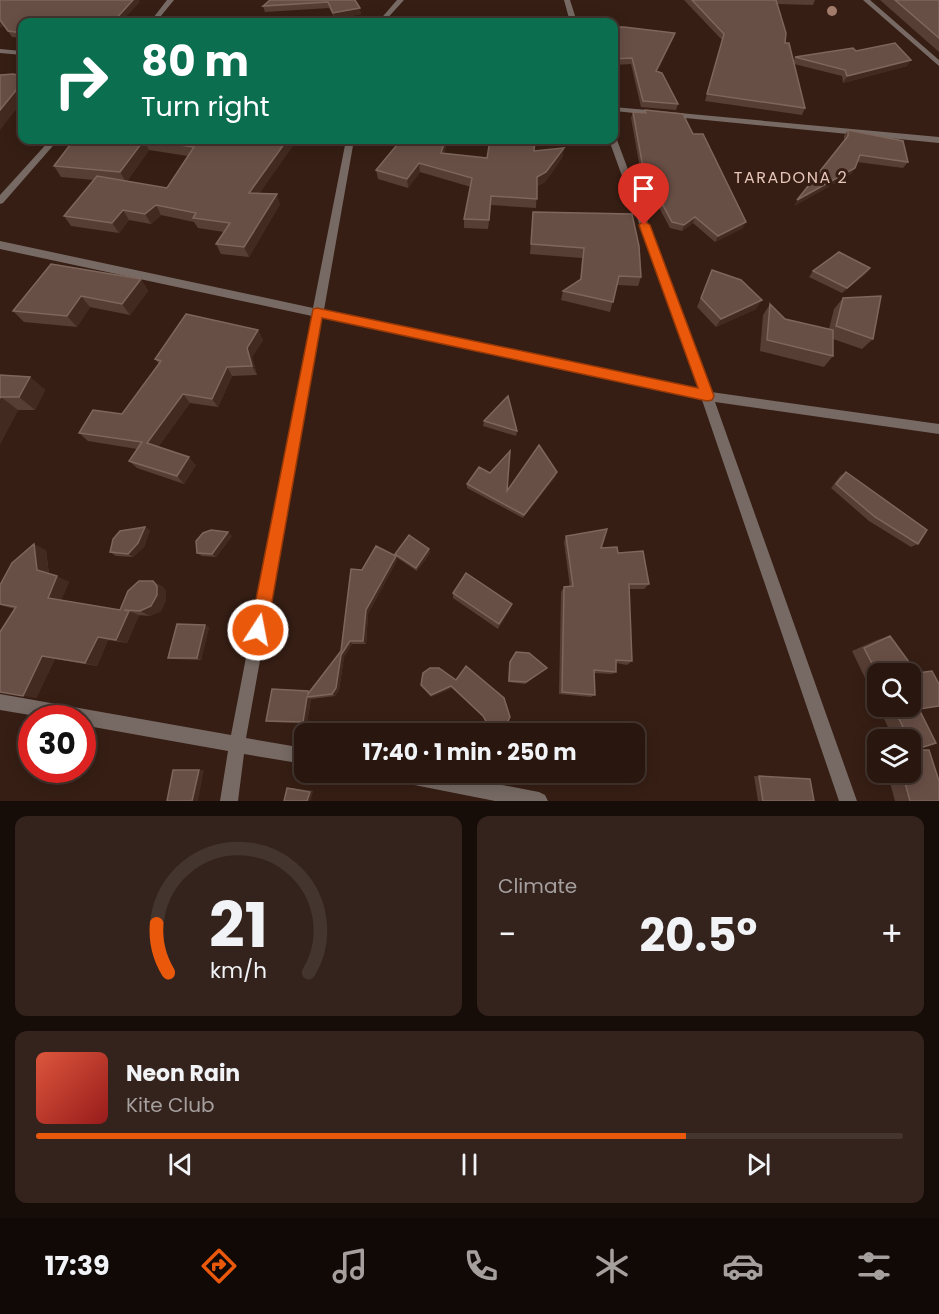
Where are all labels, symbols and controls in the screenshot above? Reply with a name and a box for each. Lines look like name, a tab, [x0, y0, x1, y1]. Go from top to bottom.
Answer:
text: 80 m	[141, 32, 249, 91]
icon: right	[42, 42, 120, 120]
text: Turn right	[141, 88, 270, 125]
pin	[618, 163, 669, 225]
district label: TARADONA 2	[734, 166, 848, 189]
icon: arrive	[627, 172, 660, 205]
position arrow	[226, 598, 290, 662]
map controls	[867, 663, 921, 783]
button: search	[867, 663, 921, 717]
speed limit sign: 30	[18, 705, 96, 783]
button: layers	[867, 729, 921, 783]
text: 17:40 · 1 min · 250 m	[362, 737, 577, 768]
text: Climate	[498, 872, 577, 900]
text: 21	[209, 881, 268, 969]
text: 20.5°	[639, 904, 757, 967]
text: −	[498, 911, 516, 958]
text: +	[880, 911, 903, 958]
text: km/h	[210, 955, 267, 986]
text: Neon Rain	[126, 1058, 240, 1089]
text: Kite Club	[126, 1091, 215, 1119]
icon: previous	[164, 1148, 197, 1181]
icon: pause	[453, 1148, 486, 1181]
icon: next	[742, 1148, 775, 1181]
icon: directions	[198, 1245, 240, 1287]
icon: music	[329, 1245, 371, 1287]
icon: phone	[460, 1245, 502, 1287]
icon: climate	[591, 1245, 633, 1287]
icon: car	[722, 1245, 764, 1287]
icon: filters	[853, 1245, 895, 1287]
text: 17:39	[44, 1247, 110, 1284]

